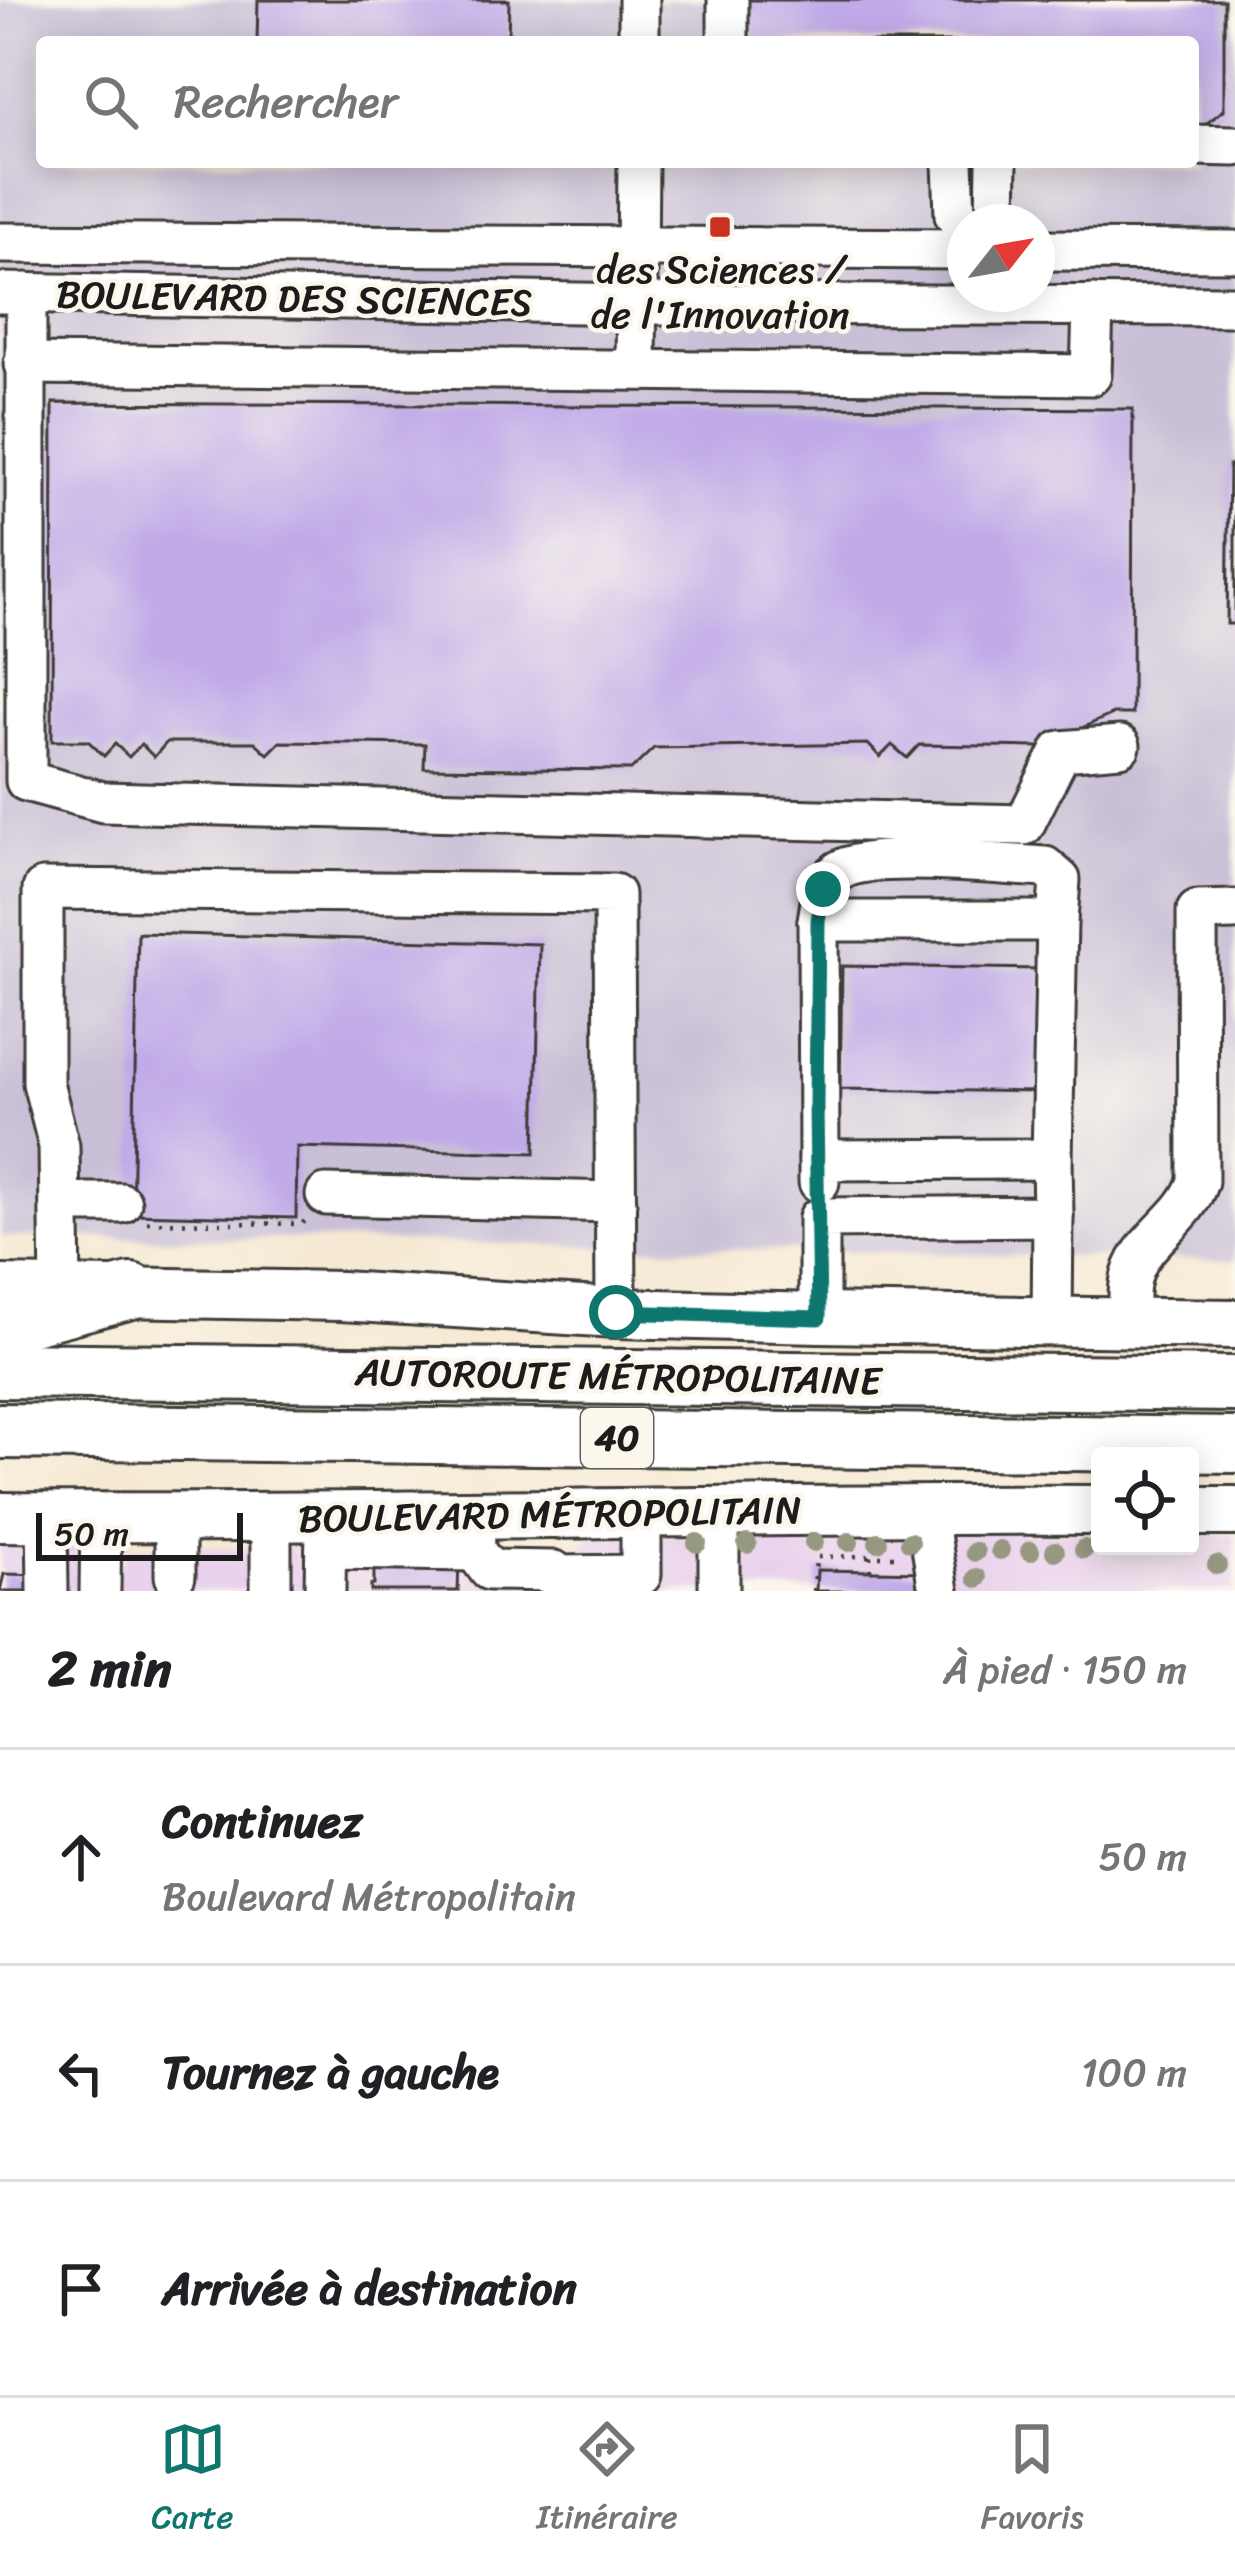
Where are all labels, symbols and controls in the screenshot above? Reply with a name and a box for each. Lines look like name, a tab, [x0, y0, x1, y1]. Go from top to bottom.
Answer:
search box	[36, 36, 1199, 168]
text: Rechercher	[174, 62, 398, 142]
icon: search	[78, 69, 144, 135]
north arrow	[947, 204, 1055, 312]
marker: des Sciences / de l'Innovation	[707, 214, 733, 240]
place label: des Sciences / de l'Innovation	[591, 235, 849, 349]
street label: BOULEVARD DES SCIENCES	[56, 259, 533, 337]
route end	[796, 862, 850, 916]
route start	[589, 1285, 643, 1339]
street label: AUTOROUTE MÉTROPOLITAINE	[353, 1337, 884, 1415]
road number: 40	[581, 1408, 653, 1468]
map controls	[1091, 1447, 1199, 1555]
button: locate	[1091, 1447, 1199, 1555]
street label: BOULEVARD MÉTROPOLITAIN	[298, 1475, 802, 1553]
text: 50 m	[54, 1505, 129, 1563]
scale bar	[36, 1507, 243, 1560]
text: 2 min	[48, 1624, 171, 1714]
text: À pied · 150 m	[943, 1635, 1187, 1704]
text: Continuez	[162, 1782, 362, 1862]
text: 50 m	[1098, 1822, 1187, 1891]
icon: ahead	[48, 1824, 114, 1890]
text: Boulevard Métropolitain	[162, 1862, 576, 1931]
text: Tournez à gauche	[162, 2033, 499, 2113]
text: 100 m	[1081, 2038, 1187, 2107]
icon: left	[48, 2040, 114, 2106]
text: Arrivée à destination	[162, 2249, 577, 2329]
icon: arrive	[48, 2256, 114, 2322]
tab: Carte	[152, 2416, 234, 2546]
tab: Itinéraire	[537, 2416, 678, 2546]
tab: Favoris	[981, 2416, 1083, 2546]

